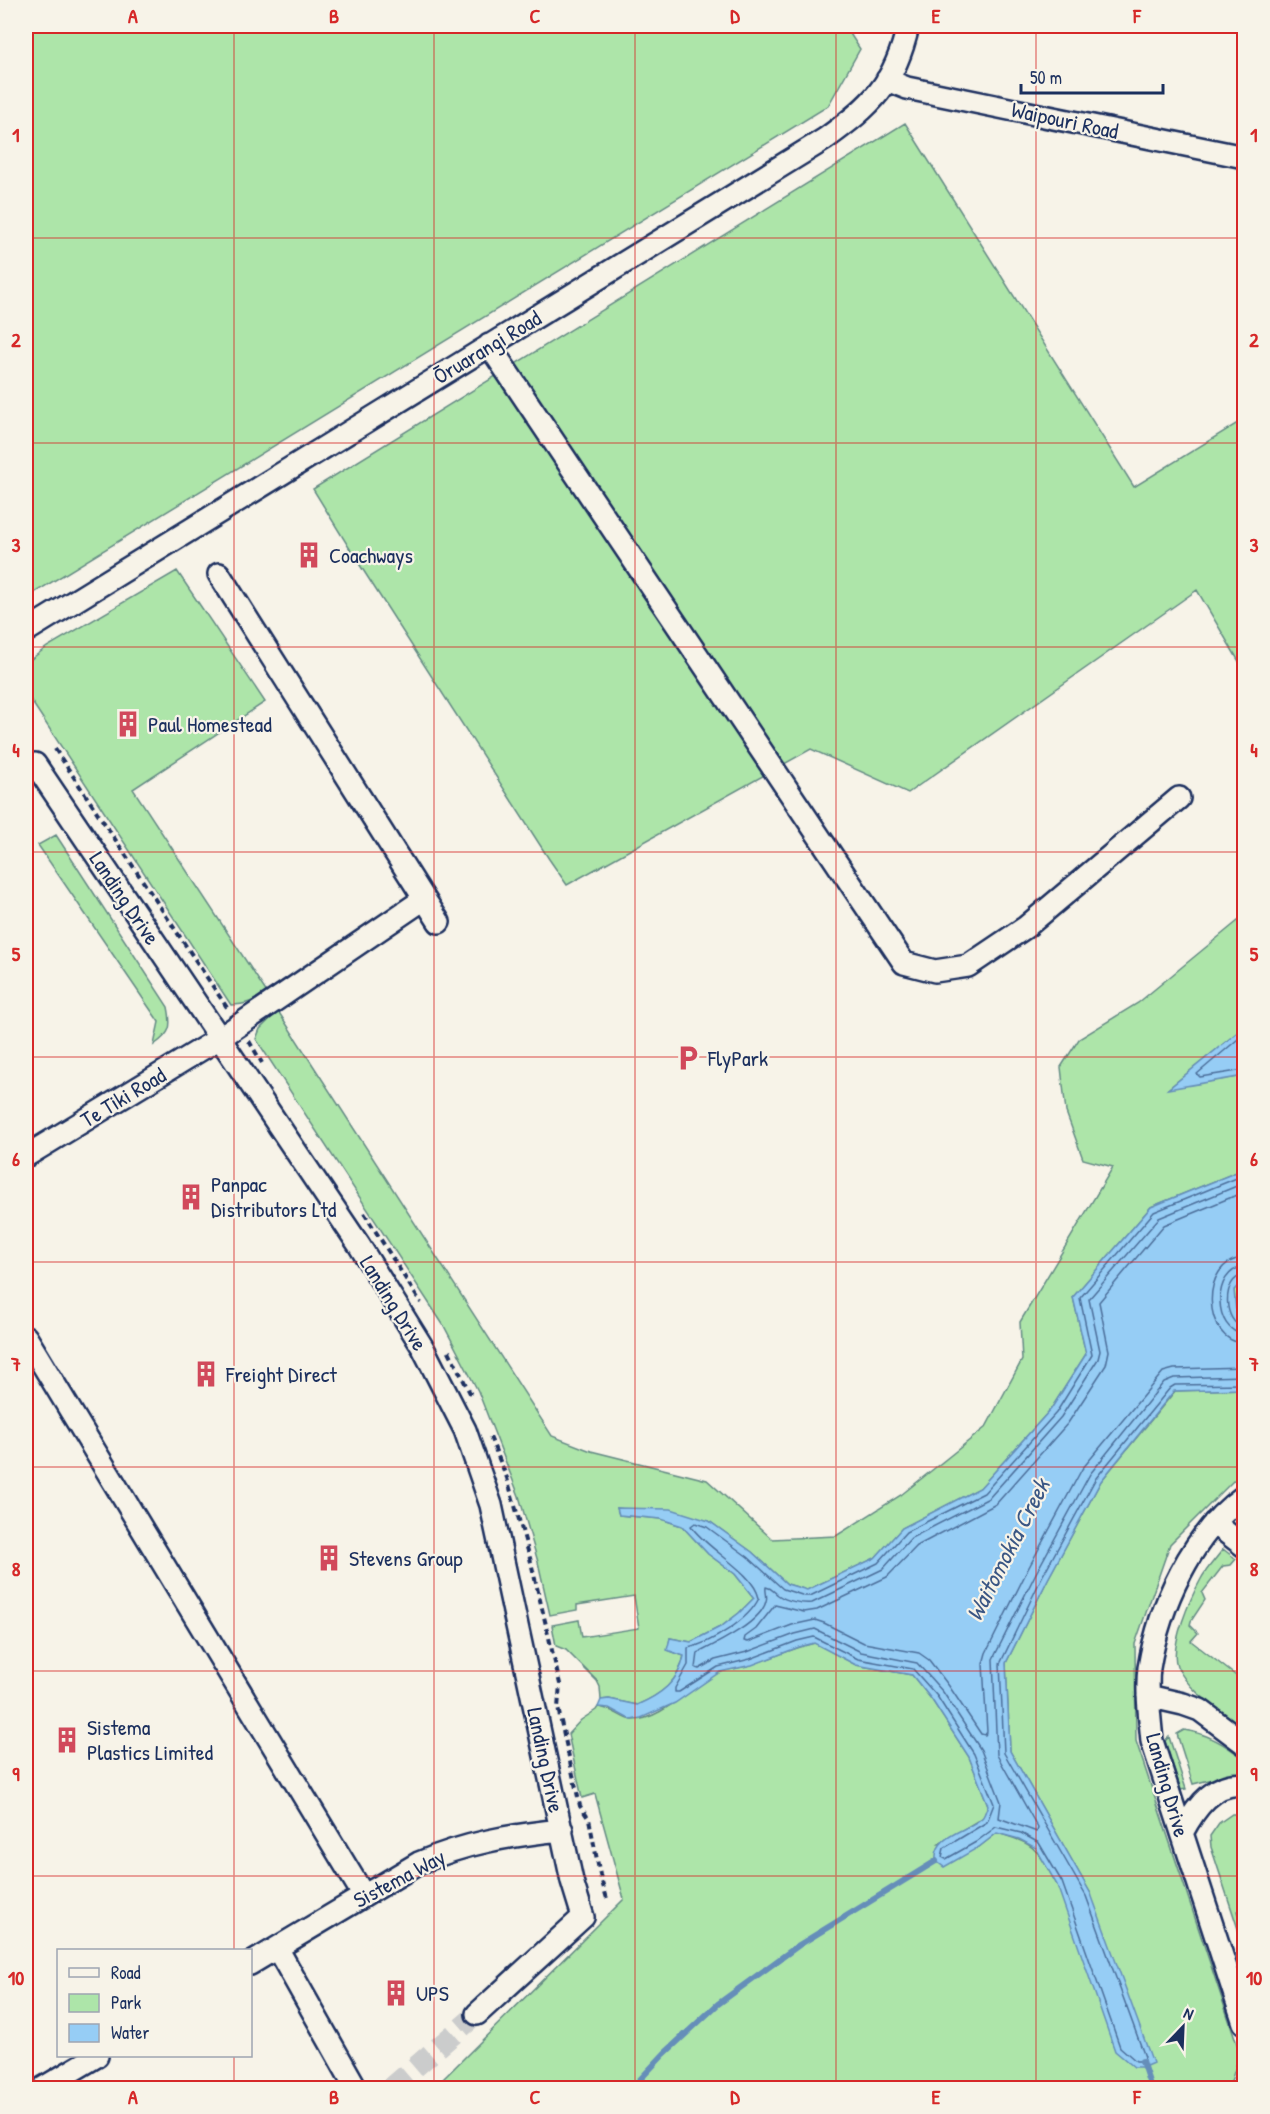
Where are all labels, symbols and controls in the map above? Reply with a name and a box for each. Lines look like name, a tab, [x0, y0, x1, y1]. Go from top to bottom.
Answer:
text: A	[128, 2, 138, 29]
text: B	[329, 2, 339, 29]
text: C	[530, 2, 541, 29]
text: D	[730, 2, 740, 29]
text: E	[932, 2, 941, 29]
text: F	[1132, 2, 1142, 29]
scale bar	[1021, 57, 1164, 95]
text: 50 m	[1030, 65, 1062, 90]
street label: Waipouri Road	[1009, 94, 1122, 146]
text: 1	[12, 121, 20, 148]
text: 1	[1250, 121, 1258, 148]
street label: Ōruarangi Road	[427, 303, 547, 391]
text: 2	[11, 326, 21, 353]
text: 2	[1249, 326, 1259, 353]
text: 3	[12, 531, 21, 558]
text: 3	[1250, 531, 1259, 558]
building icon: Coachways	[294, 540, 324, 570]
place label: Coachways	[329, 540, 413, 570]
building icon: Paul Homestead	[113, 709, 143, 739]
place label: Paul Homestead	[148, 709, 272, 739]
text: 4	[12, 736, 20, 763]
text: 4	[1250, 736, 1258, 763]
street label: Landing Drive	[83, 845, 167, 951]
text: 5	[12, 940, 21, 967]
text: 5	[1250, 940, 1259, 967]
parking icon: FlyPark	[673, 1043, 703, 1073]
place label: FlyPark	[707, 1043, 768, 1073]
street label: Te Tiki Road	[75, 1060, 172, 1134]
text: 6	[12, 1145, 20, 1172]
text: 6	[1250, 1145, 1258, 1172]
place label: Panpac Distributors Ltd	[211, 1169, 337, 1224]
building icon: Panpac Distributors Ltd	[176, 1182, 206, 1212]
street label: Landing Drive	[353, 1250, 435, 1356]
text: 7	[10, 1350, 21, 1377]
text: 7	[1248, 1350, 1259, 1377]
building icon: Freight Direct	[191, 1359, 221, 1389]
place label: Freight Direct	[225, 1359, 337, 1389]
water label: Waitomokia Creek	[958, 1471, 1058, 1626]
building icon: Stevens Group	[314, 1543, 344, 1573]
place label: Stevens Group	[349, 1543, 463, 1573]
text: 8	[12, 1555, 21, 1582]
text: 8	[1250, 1555, 1259, 1582]
street label: Landing Drive	[520, 1705, 572, 1815]
place label: Sistema Plastics Limited	[87, 1712, 213, 1767]
building icon: Sistema Plastics Limited	[52, 1725, 82, 1755]
street label: Landing Drive	[1139, 1730, 1197, 1841]
text: 9	[12, 1760, 20, 1787]
text: 9	[1250, 1760, 1258, 1787]
street label: Sistema Way	[348, 1841, 450, 1915]
legend	[57, 1949, 252, 2057]
text: Road	[111, 1960, 141, 1985]
text: 10	[8, 1964, 24, 1991]
text: 10	[1246, 1964, 1262, 1991]
building icon: UPS	[381, 1978, 411, 2008]
place label: UPS	[416, 1978, 449, 2008]
text: Park	[111, 1990, 142, 2015]
north arrow	[1153, 1997, 1213, 2057]
text: N	[1181, 2001, 1198, 2025]
text: Water	[111, 2020, 149, 2045]
text: A	[128, 2083, 138, 2110]
text: B	[329, 2083, 339, 2110]
text: C	[530, 2083, 541, 2110]
text: D	[730, 2083, 740, 2110]
text: E	[932, 2083, 941, 2110]
text: F	[1132, 2083, 1142, 2110]

